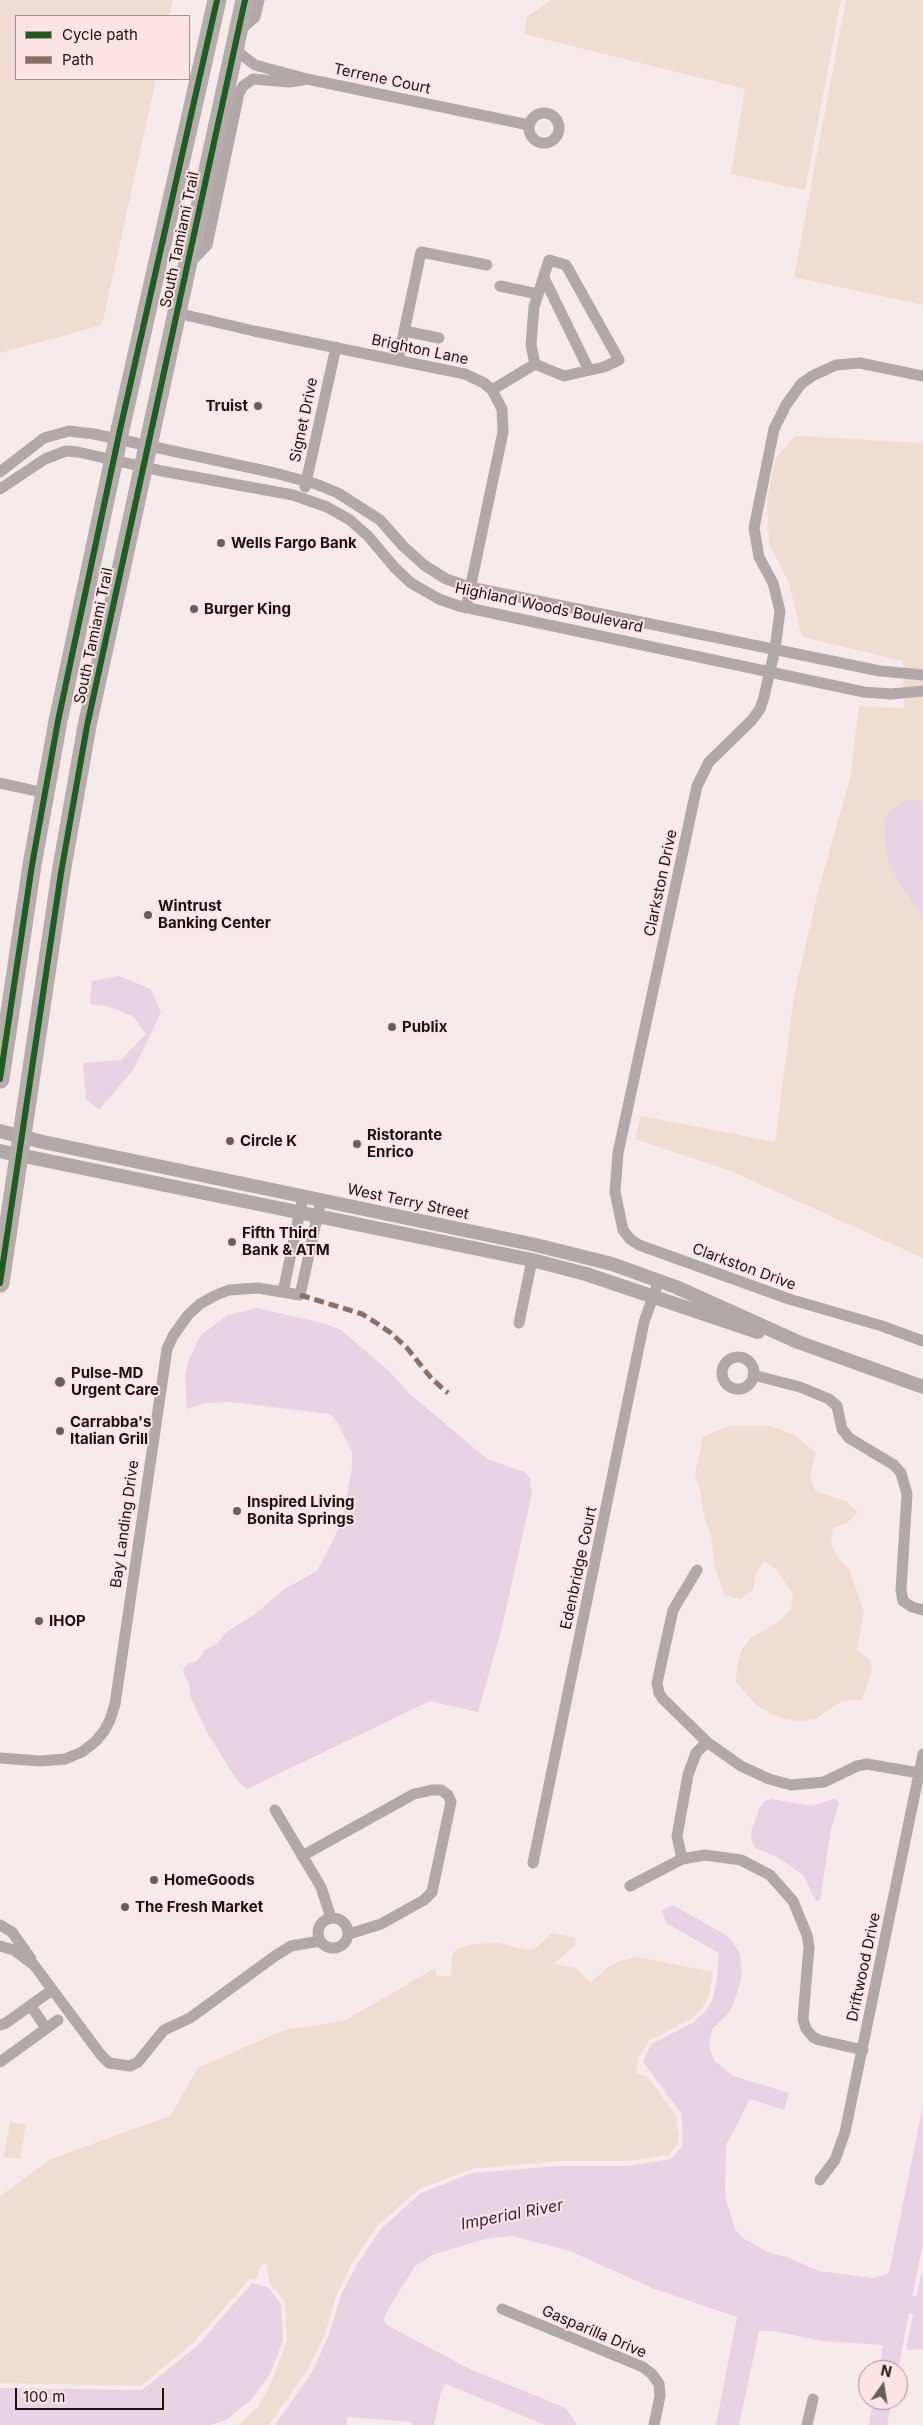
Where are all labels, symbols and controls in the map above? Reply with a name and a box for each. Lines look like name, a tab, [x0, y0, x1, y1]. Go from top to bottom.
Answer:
legend	[15, 15, 190, 80]
text: Cycle path	[62, 25, 138, 44]
text: Path	[62, 50, 94, 69]
street label: Terrene Court	[332, 60, 432, 98]
street label: South Tamiami Trail	[157, 170, 203, 310]
street label: Brighton Lane	[370, 331, 470, 369]
street label: Signet Drive	[286, 376, 322, 464]
place label: Truist	[205, 397, 248, 415]
marker: Truist	[252, 400, 264, 412]
place label: Wells Fargo Bank	[231, 534, 357, 552]
marker: Wells Fargo Bank	[215, 537, 227, 549]
street label: South Tamiami Trail	[71, 566, 117, 706]
street label: Highland Woods Boulevard	[453, 579, 645, 637]
place label: Burger King	[204, 600, 291, 618]
marker: Burger King	[188, 603, 200, 615]
street label: Clarkston Drive	[641, 828, 681, 938]
place label: Wintrust Banking Center	[158, 897, 271, 932]
marker: Wintrust Banking Center	[142, 909, 154, 921]
place label: Publix	[402, 1018, 447, 1036]
marker: Publix	[386, 1021, 398, 1033]
place label: Ristorante Enrico	[367, 1126, 442, 1161]
place label: Circle K	[240, 1132, 297, 1150]
marker: Circle K	[224, 1135, 236, 1147]
marker: Ristorante Enrico	[351, 1138, 363, 1150]
street label: West Terry Street	[346, 1180, 470, 1224]
place label: Fifth Third Bank & ATM	[242, 1224, 330, 1259]
marker: Fifth Third Bank & ATM	[226, 1236, 238, 1248]
street label: Clarkston Drive	[690, 1240, 798, 1294]
place label: Pulse-MD Urgent Care	[71, 1364, 159, 1399]
marker: Pulse-MD Urgent Care	[53, 1375, 67, 1389]
place label: Carrabba's Italian Grill	[70, 1413, 151, 1448]
marker: Carrabba's Italian Grill	[54, 1425, 66, 1437]
street label: Bay Landing Drive	[107, 1459, 143, 1589]
place label: Inspired Living Bonita Springs	[247, 1493, 355, 1528]
marker: Inspired Living Bonita Springs	[231, 1505, 243, 1517]
street label: Edenbridge Court	[557, 1505, 601, 1631]
place label: IHOP	[49, 1612, 86, 1630]
marker: IHOP	[33, 1615, 45, 1627]
place label: HomeGoods	[164, 1871, 255, 1889]
marker: HomeGoods	[148, 1874, 160, 1886]
place label: The Fresh Market	[135, 1898, 263, 1916]
marker: The Fresh Market	[119, 1901, 131, 1913]
street label: Driftwood Drive	[844, 1911, 884, 2023]
water label: Imperial River	[459, 2196, 565, 2234]
street label: Gasparilla Drive	[539, 2302, 649, 2362]
north arrow	[858, 2360, 908, 2410]
text: N	[879, 2361, 893, 2380]
scale bar	[18, 2378, 166, 2410]
text: 100 m	[23, 2387, 65, 2406]

